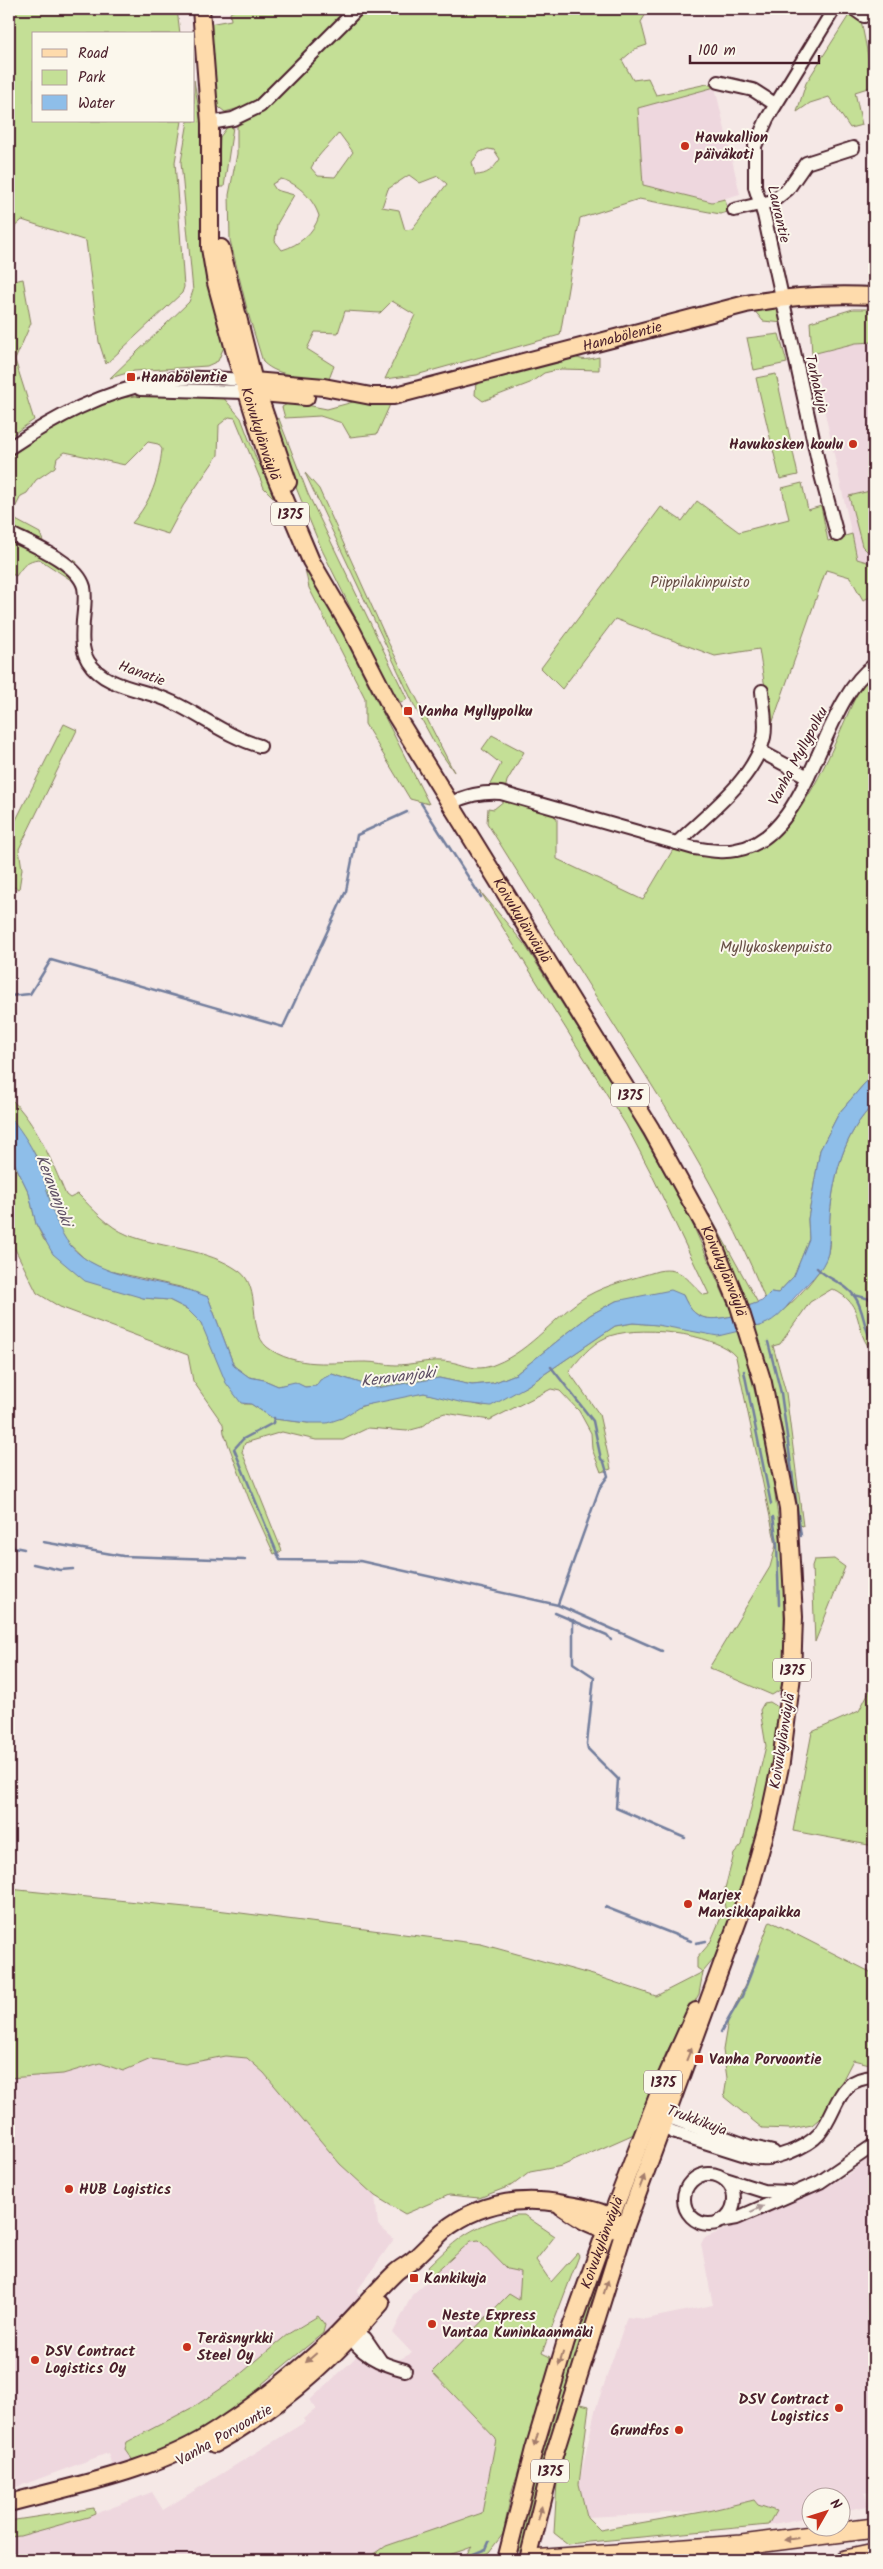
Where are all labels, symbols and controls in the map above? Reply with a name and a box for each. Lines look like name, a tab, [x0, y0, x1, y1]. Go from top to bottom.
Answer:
legend	[32, 32, 195, 122]
scale bar	[690, 32, 819, 64]
text: 100 m	[698, 39, 736, 63]
text: Road	[78, 42, 109, 66]
text: Park	[78, 66, 106, 90]
text: Water	[78, 92, 115, 116]
place label: Havukallion päiväkoti	[694, 126, 768, 167]
marker: Havukallion päiväkoti	[679, 140, 691, 152]
street label: Laurantie	[760, 183, 796, 246]
street label: Hanabölentie	[580, 315, 665, 359]
street label: Tarhakuja	[798, 352, 834, 416]
place label: Hanabölentie	[141, 366, 228, 390]
marker: Hanabölentie	[125, 371, 137, 383]
street label: Koivukylänväylä	[233, 384, 287, 485]
place label: Havukosken koulu	[729, 433, 844, 457]
marker: Havukosken koulu	[847, 438, 859, 450]
road number: 1375	[271, 502, 309, 526]
park label: Piippilakinpuisto	[650, 571, 750, 595]
street label: Hanatie	[115, 654, 169, 694]
place label: Vanha Myllypolku	[418, 700, 533, 724]
street label: Vanha Myllypolku	[763, 703, 835, 810]
marker: Vanha Myllypolku	[402, 705, 414, 717]
street label: Koivukylänväylä	[486, 873, 557, 969]
park label: Myllykoskenpuisto	[720, 936, 832, 960]
road number: 1375	[611, 1084, 649, 1106]
water label: Keravanjoki	[29, 1151, 80, 1233]
street label: Koivukylänväylä	[693, 1221, 753, 1320]
water label: Keravanjoki	[360, 1360, 440, 1394]
road number: 1375	[773, 1658, 811, 1682]
street label: Koivukylänväylä	[764, 1691, 803, 1791]
place label: Marjex Mansikkapaikka	[698, 1884, 801, 1925]
marker: Marjex Mansikkapaikka	[682, 1898, 694, 1910]
one-way arrow	[685, 2046, 693, 2061]
place label: Vanha Porvoontie	[709, 2048, 822, 2072]
marker: Vanha Porvoontie	[693, 2053, 705, 2065]
road number: 1375	[644, 2070, 682, 2094]
street label: Trukkikuja	[663, 2099, 730, 2143]
one-way arrow	[638, 2174, 646, 2189]
place label: HUB Logistics	[79, 2178, 171, 2202]
marker: HUB Logistics	[63, 2183, 75, 2195]
street label: Koivukylänväylä	[575, 2192, 631, 2292]
one-way arrow	[750, 2205, 764, 2213]
place label: Kankikuja	[424, 2267, 487, 2291]
marker: Kankikuja	[408, 2272, 420, 2284]
one-way arrow	[603, 2279, 610, 2294]
place label: Neste Express Vantaa Kuninkaanmäki	[442, 2304, 594, 2345]
marker: Neste Express Vantaa Kuninkaanmäki	[426, 2318, 438, 2330]
place label: Teräsnyrkki Steel Oy	[197, 2327, 274, 2368]
place label: DSV Contract Logistics Oy	[45, 2340, 136, 2381]
marker: Teräsnyrkki Steel Oy	[181, 2341, 193, 2353]
one-way arrow	[556, 2352, 564, 2367]
one-way arrow	[304, 2353, 317, 2364]
marker: DSV Contract Logistics Oy	[29, 2354, 41, 2366]
place label: DSV Contract Logistics	[739, 2388, 829, 2429]
street label: Vanha Porvoontie	[172, 2398, 278, 2473]
marker: DSV Contract Logistics	[833, 2402, 845, 2414]
place label: Grundfos	[611, 2419, 669, 2443]
marker: Grundfos	[673, 2424, 685, 2436]
one-way arrow	[532, 2433, 540, 2448]
road number: 1375	[531, 2460, 569, 2482]
north arrow	[800, 2486, 850, 2536]
text: N	[824, 2494, 847, 2515]
one-way arrow	[536, 2505, 544, 2520]
one-way arrow	[783, 2535, 799, 2543]

